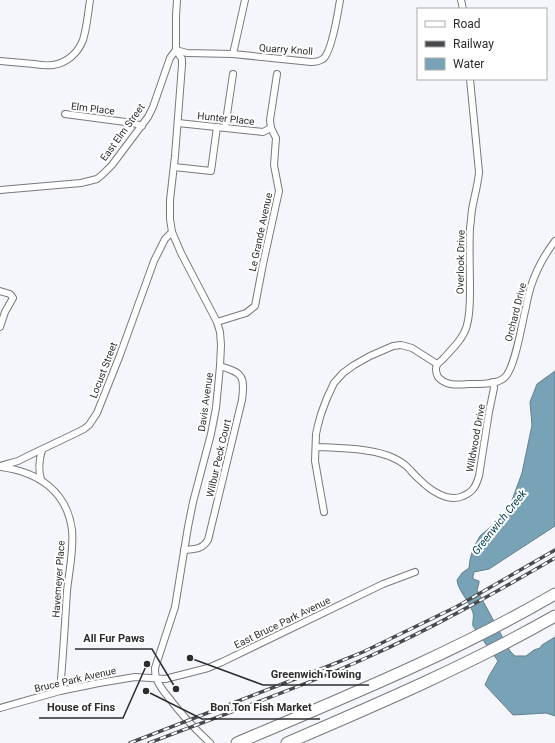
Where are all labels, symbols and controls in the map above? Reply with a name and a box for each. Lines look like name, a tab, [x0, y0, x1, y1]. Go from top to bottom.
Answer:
legend	[417, 8, 547, 80]
text: Road	[453, 17, 481, 31]
text: Railway	[453, 37, 494, 51]
street label: Quarry Knoll	[259, 42, 313, 57]
text: Water	[453, 57, 484, 71]
street label: Elm Place	[70, 100, 115, 117]
street label: East Elm Street	[98, 102, 147, 163]
street label: Hunter Place	[197, 110, 255, 127]
street label: Le Grande Avenue	[247, 192, 274, 273]
street label: Overlook Drive	[454, 230, 467, 294]
street label: Orchard Drive	[503, 282, 528, 343]
street label: Locust Street	[88, 341, 119, 400]
street label: Davis Avenue	[196, 372, 215, 432]
street label: Wildwood Drive	[464, 403, 487, 473]
street label: Wilbur Peck Court	[204, 418, 233, 498]
water label: Greenwich Creek	[469, 487, 530, 557]
street label: Havemeyer Place	[50, 540, 67, 618]
street label: East Bruce Park Avenue	[232, 594, 332, 651]
callout: All Fur Paws	[75, 626, 152, 649]
text: All Fur Paws	[83, 632, 145, 645]
callout: Greenwich Towing	[263, 662, 369, 685]
street label: Bruce Park Avenue	[33, 665, 117, 694]
text: Greenwich Towing	[271, 668, 361, 681]
callout: House of Fins	[39, 695, 123, 718]
callout: Bon Ton Fish Market	[202, 696, 320, 719]
text: House of Fins	[47, 701, 115, 714]
text: Bon Ton Fish Market	[210, 701, 312, 714]

